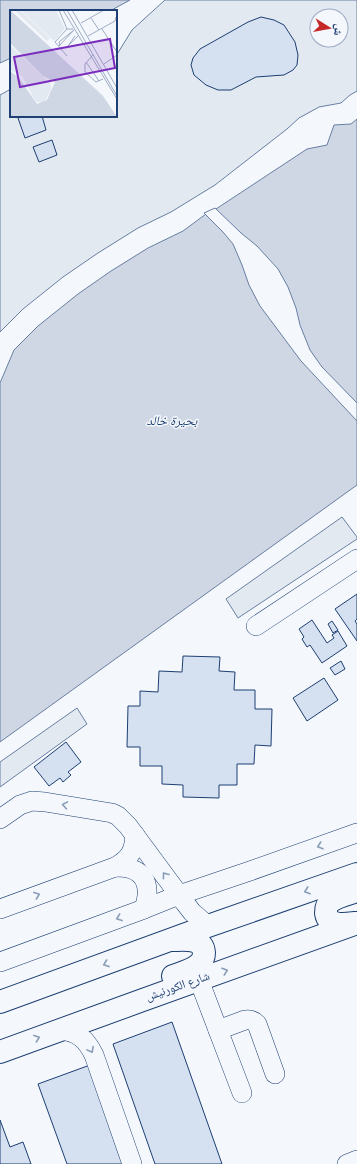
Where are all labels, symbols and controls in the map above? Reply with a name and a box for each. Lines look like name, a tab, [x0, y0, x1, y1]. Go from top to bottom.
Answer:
north arrow	[309, 8, 349, 48]
inset map	[10, 10, 117, 117]
text: ش	[330, 23, 346, 37]
water label: بحيرة خالد	[147, 414, 198, 430]
one-way arrow	[62, 801, 68, 810]
one-way arrow	[317, 842, 324, 850]
one-way arrow	[163, 873, 170, 880]
one-way arrow	[304, 887, 311, 895]
one-way arrow	[33, 892, 40, 900]
one-way arrow	[115, 914, 122, 922]
one-way arrow	[102, 959, 109, 967]
one-way arrow	[221, 967, 228, 976]
street label: شارع الكورنيش	[144, 969, 212, 1005]
one-way arrow	[33, 1035, 40, 1043]
one-way arrow	[87, 1046, 94, 1053]

